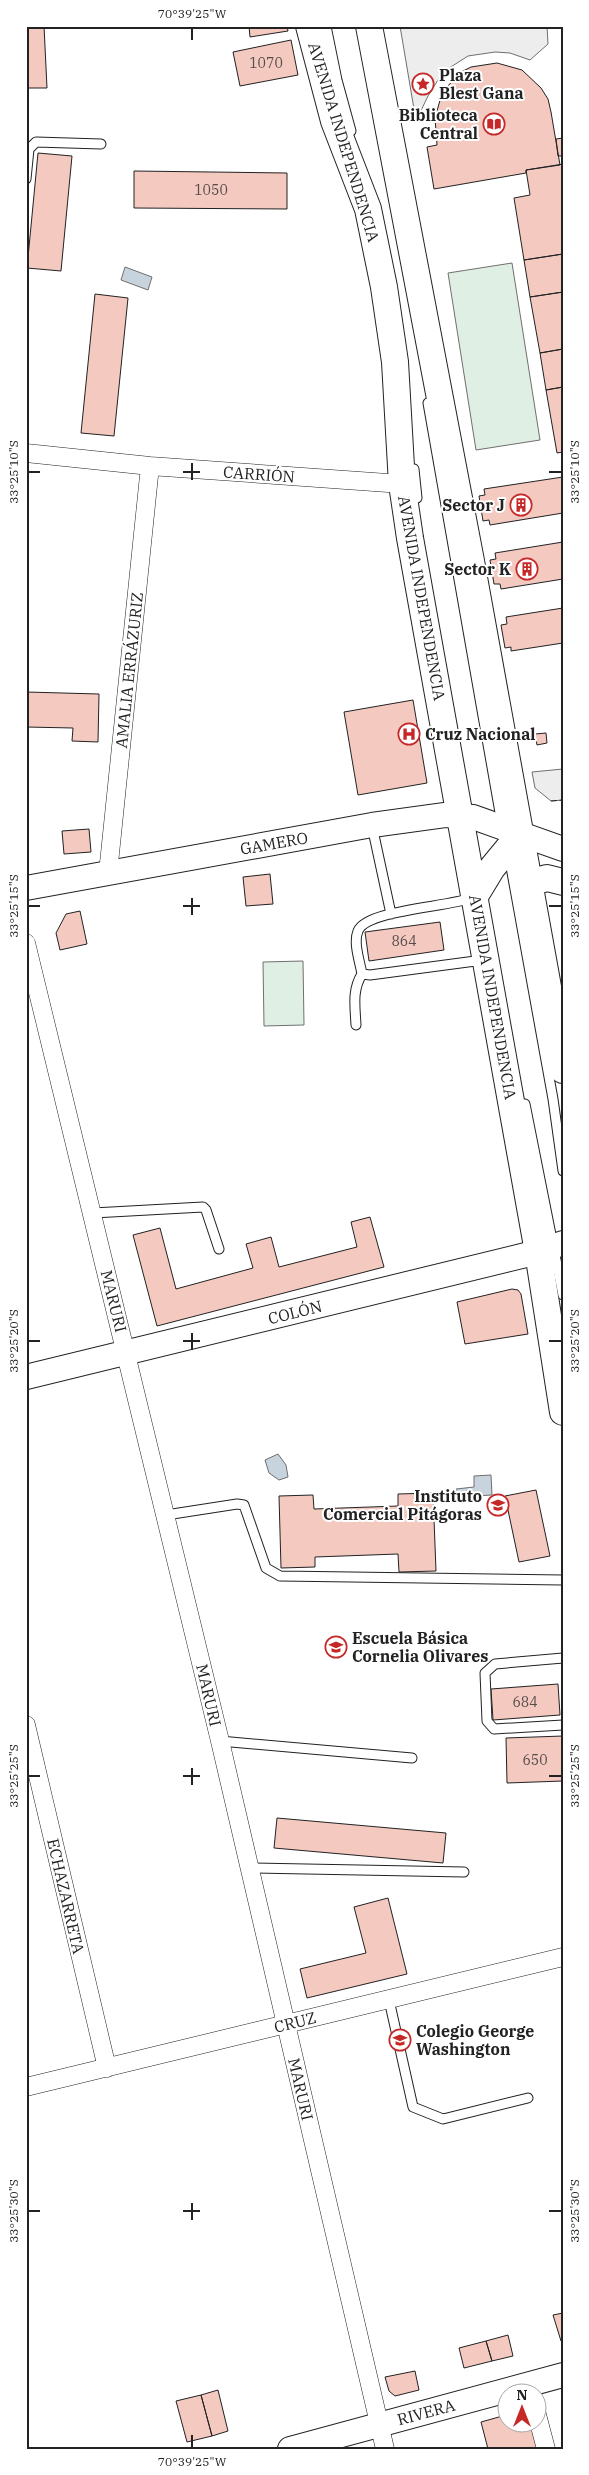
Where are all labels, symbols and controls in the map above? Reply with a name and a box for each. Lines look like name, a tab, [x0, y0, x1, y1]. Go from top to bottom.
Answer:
text: 70°39'25"W	[158, 6, 227, 21]
street label: AVENIDA INDEPENDENCIA	[304, 40, 384, 244]
house number: 1070	[249, 54, 283, 72]
place label: Plaza Blest Gana	[439, 65, 524, 103]
place icon: Plaza Blest Gana	[411, 72, 435, 96]
place label: Biblioteca Central	[399, 105, 478, 143]
library icon: Biblioteca Central	[482, 112, 506, 136]
house number: 1050	[194, 181, 228, 199]
text: 33°25'10"S	[6, 440, 21, 504]
text: 33°25'10"S	[567, 440, 582, 504]
street label: CARRIÓN	[222, 461, 296, 486]
building icon: Sector J	[509, 493, 533, 517]
street label: AVENIDA INDEPENDENCIA	[394, 494, 450, 702]
place label: Sector J	[442, 495, 505, 515]
building icon: Sector K	[515, 557, 539, 581]
place label: Sector K	[444, 559, 512, 579]
street label: AMALIA ERRÁZURIZ	[110, 591, 147, 749]
hospital icon: Cruz Nacional	[397, 722, 421, 746]
place label: Cruz Nacional	[425, 724, 536, 744]
street label: GAMERO	[238, 827, 310, 859]
text: 33°25'15"S	[6, 874, 21, 938]
text: 33°25'15"S	[567, 874, 582, 938]
street label: AVENIDA INDEPENDENCIA	[465, 893, 521, 1101]
house number: 864	[391, 932, 417, 950]
street label: MARURI	[97, 1268, 131, 1334]
street label: COLÓN	[266, 1295, 324, 1328]
text: 33°25'20"S	[6, 1309, 21, 1373]
text: 33°25'20"S	[567, 1309, 582, 1373]
place label: Instituto Comercial Pitágoras	[323, 1486, 482, 1524]
school or university icon: Instituto Comercial Pitágoras	[486, 1493, 510, 1517]
place label: Escuela Básica Cornelia Olivares	[352, 1628, 488, 1666]
school or university icon: Escuela Básica Cornelia Olivares	[324, 1635, 348, 1659]
street label: MARURI	[192, 1662, 226, 1728]
house number: 684	[512, 1693, 538, 1711]
text: 33°25'25"S	[6, 1744, 21, 1808]
text: 33°25'25"S	[567, 1744, 582, 1808]
house number: 650	[522, 1751, 548, 1769]
street label: ECHAZARRETA	[43, 1836, 89, 1956]
street label: CRUZ	[272, 2007, 318, 2037]
place label: Colegio George Washington	[416, 2021, 534, 2059]
school or university icon: Colegio George Washington	[388, 2028, 412, 2052]
street label: MARURI	[284, 2056, 318, 2122]
text: 33°25'30"S	[6, 2179, 21, 2243]
text: 33°25'30"S	[567, 2179, 582, 2243]
north arrow	[496, 2382, 546, 2432]
text: N	[516, 2386, 528, 2404]
street label: RIVERA	[395, 2395, 457, 2429]
text: 70°39'25"W	[158, 2454, 227, 2469]

